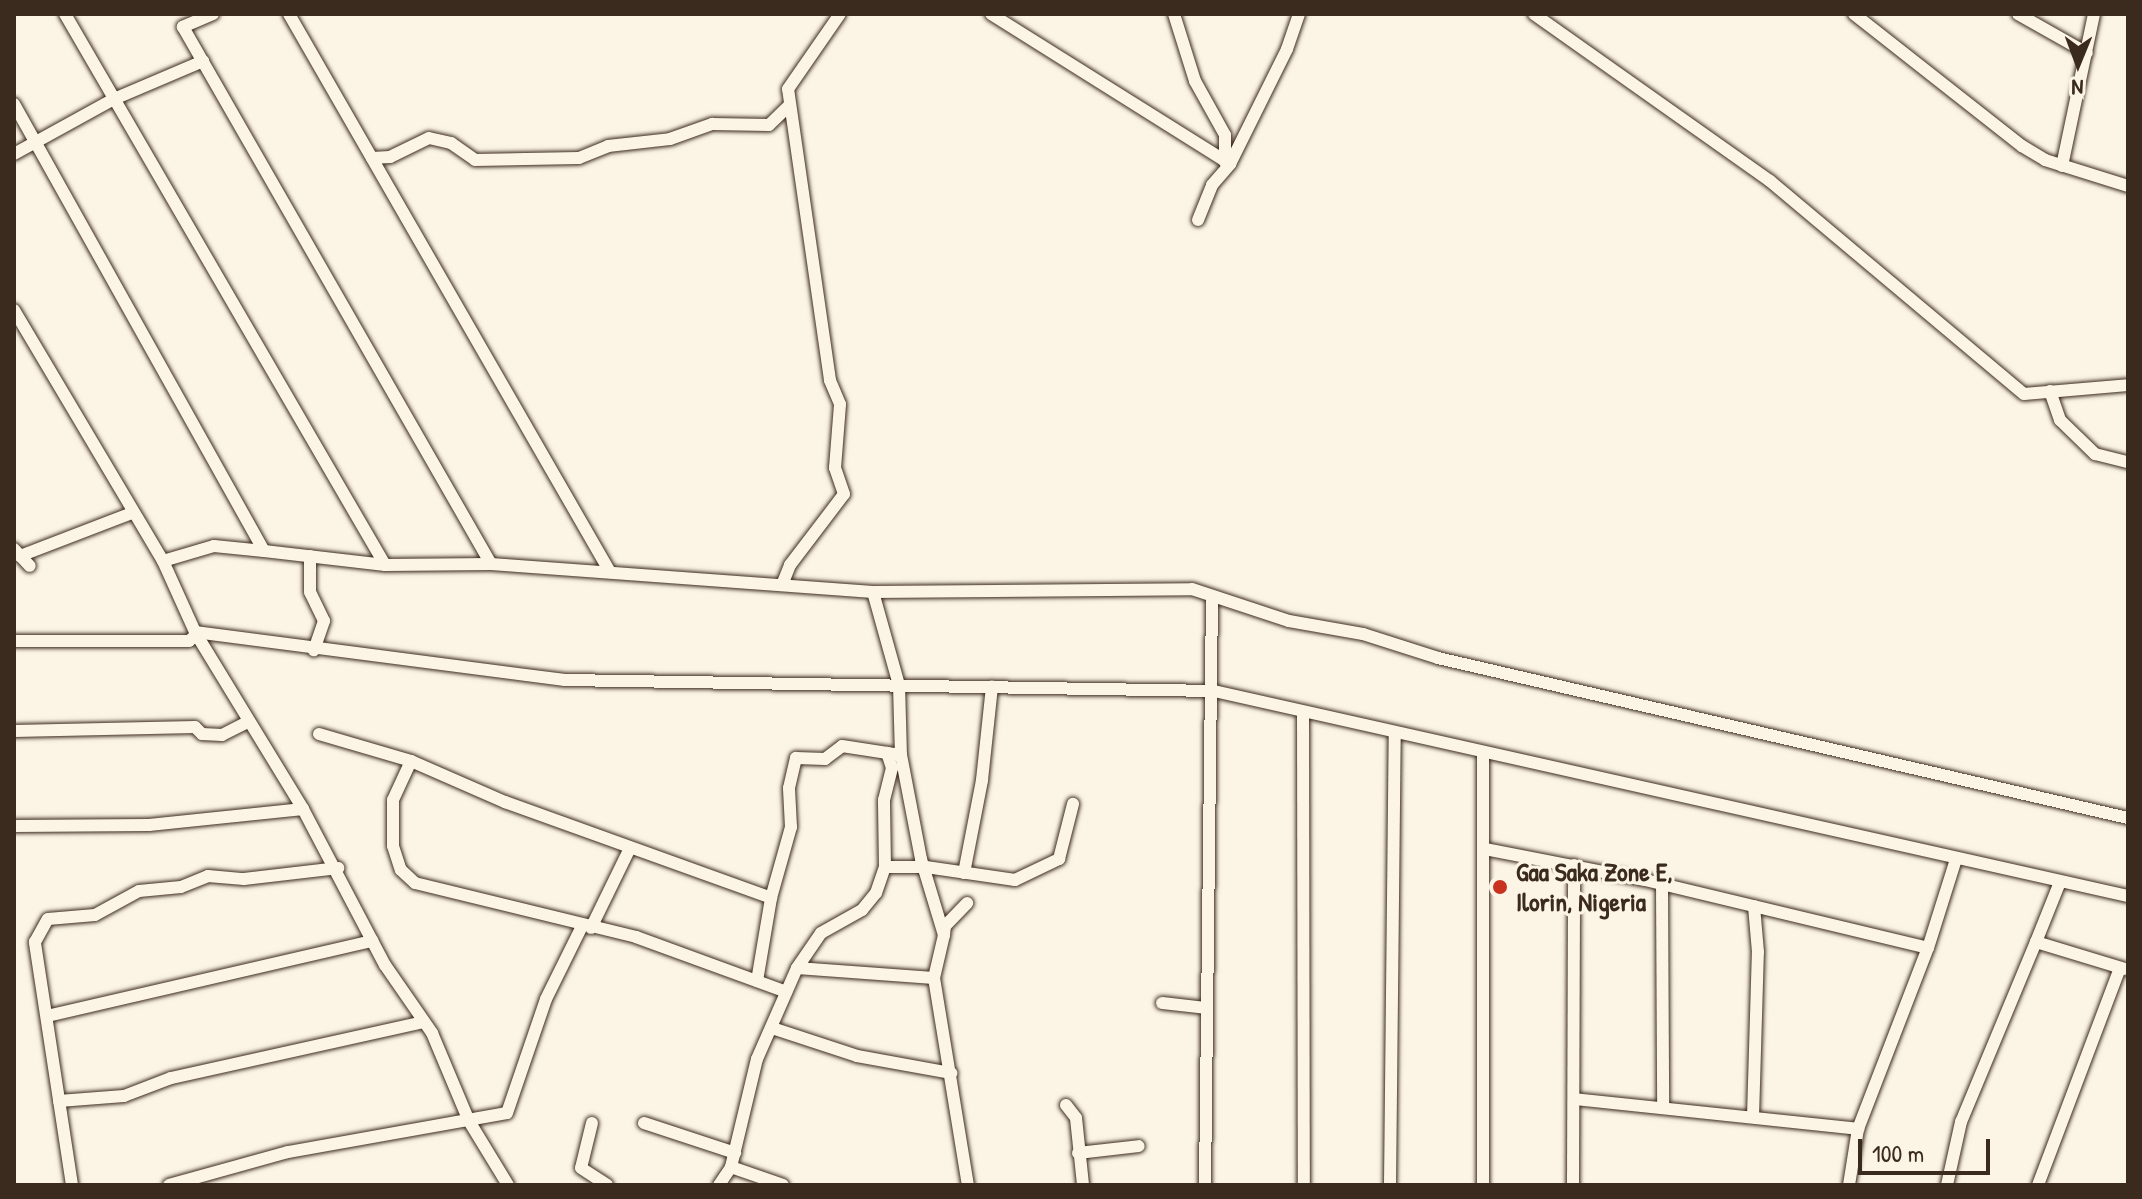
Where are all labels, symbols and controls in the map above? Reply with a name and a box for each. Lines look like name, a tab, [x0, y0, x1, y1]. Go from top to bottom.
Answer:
north arrow	[2038, 24, 2118, 104]
text: N	[2071, 73, 2084, 103]
place label: Gaa Saka Zone E, Ilorin, Nigeria	[1516, 856, 1672, 918]
marker: Gaa Saka Zone E, Ilorin, Nigeria	[1491, 878, 1509, 896]
scale bar	[1862, 1123, 1994, 1173]
text: 100 m	[1872, 1137, 1924, 1169]

